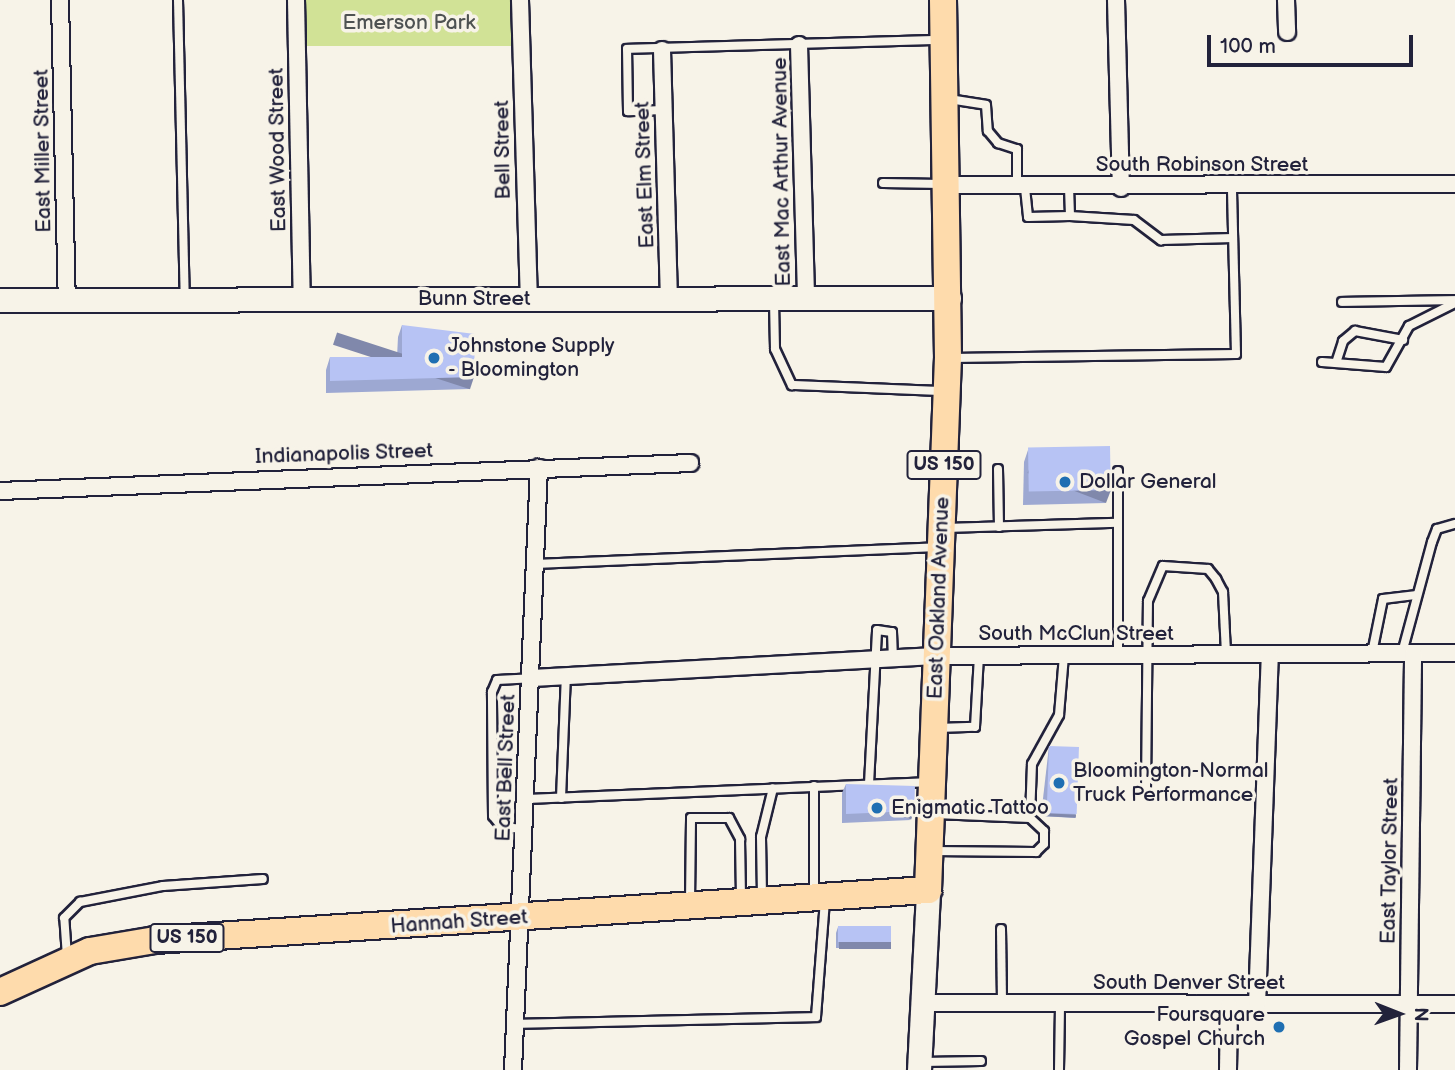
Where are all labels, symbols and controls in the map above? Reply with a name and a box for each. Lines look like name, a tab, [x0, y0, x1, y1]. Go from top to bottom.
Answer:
park label: Emerson Park	[342, 10, 476, 36]
scale bar	[1210, 21, 1416, 65]
text: 100 m	[1220, 34, 1276, 59]
street label: East Mac Arthur Avenue	[767, 57, 797, 287]
street label: East Wood Street	[264, 67, 292, 233]
street label: East Miller Street	[29, 69, 57, 233]
street label: Bell Street	[490, 100, 516, 200]
street label: East Elm Street	[630, 101, 660, 249]
street label: South Robinson Street	[1096, 152, 1308, 178]
street label: Bunn Street	[417, 286, 531, 312]
place label: Johnstone Supply - Bloomington	[448, 333, 615, 383]
marker: Johnstone Supply - Bloomington	[426, 350, 442, 366]
street label: Indianapolis Street	[254, 438, 434, 470]
road number: US 150	[906, 450, 982, 480]
place label: Dollar General	[1079, 469, 1217, 495]
marker: Dollar General	[1057, 474, 1073, 490]
street label: East Oakland Avenue	[923, 496, 955, 700]
street label: South McClun Street	[978, 621, 1174, 647]
street label: East Bell Street	[491, 694, 521, 842]
place label: Bloomington-Normal Truck Performance	[1073, 758, 1269, 808]
marker: Bloomington-Normal Truck Performance	[1051, 775, 1067, 791]
street label: East Taylor Street	[1376, 777, 1404, 945]
place label: Enigmatic Tattoo	[891, 795, 1050, 821]
marker: Enigmatic Tattoo	[869, 800, 885, 816]
street label: Hannah Street	[389, 905, 529, 939]
road number: US 150	[148, 922, 226, 954]
street label: South Denver Street	[1093, 970, 1285, 996]
north arrow	[1364, 979, 1434, 1049]
place label: Foursquare Gospel Church	[1124, 1002, 1265, 1052]
text: N	[1409, 1007, 1432, 1022]
marker: Foursquare Gospel Church	[1271, 1019, 1287, 1035]

